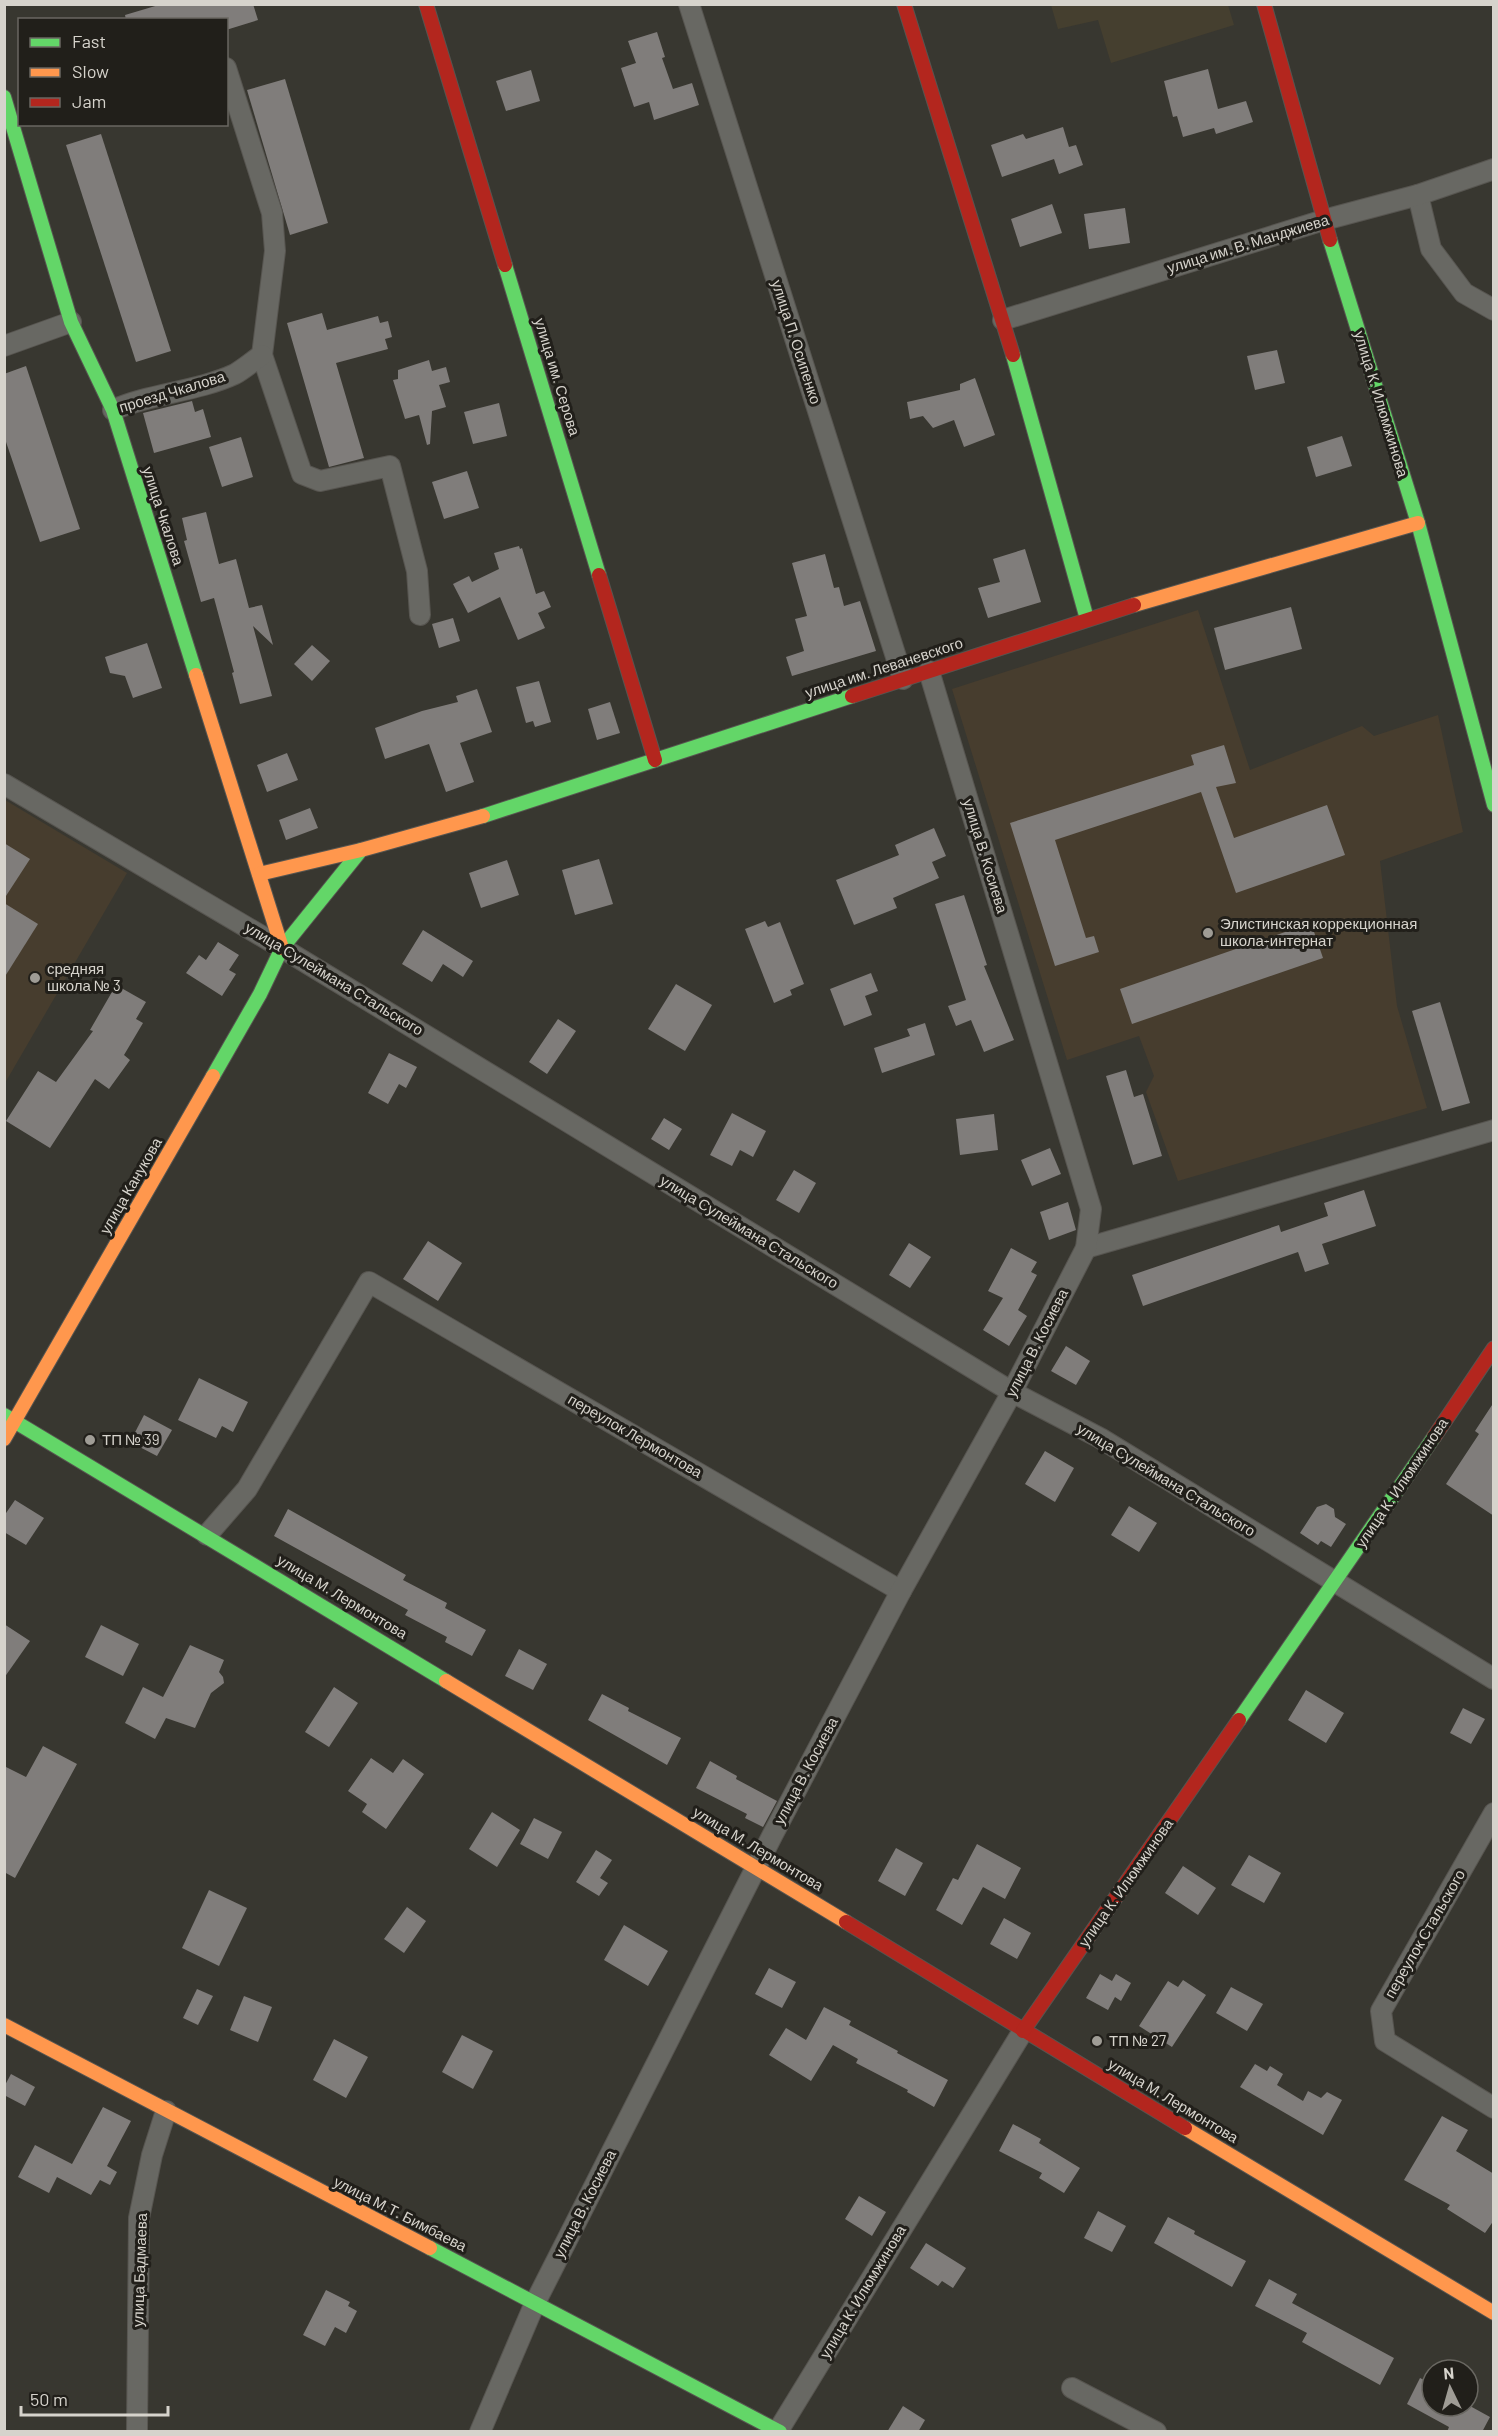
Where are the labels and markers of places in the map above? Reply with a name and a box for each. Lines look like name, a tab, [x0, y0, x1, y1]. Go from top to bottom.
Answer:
place label: Элистинская коррекционная школа-интернат	[1220, 914, 1417, 949]
marker: Элистинская коррекционная школа-интернат	[1201, 926, 1215, 940]
place label: средняя школа № 3	[47, 959, 121, 994]
marker: средняя школа № 3	[28, 971, 42, 985]
place label: ТП № 39	[102, 1430, 160, 1448]
marker: ТП № 39	[83, 1433, 97, 1447]
place label: ТП № 27	[1109, 2031, 1166, 2049]
marker: ТП № 27	[1090, 2034, 1104, 2048]

